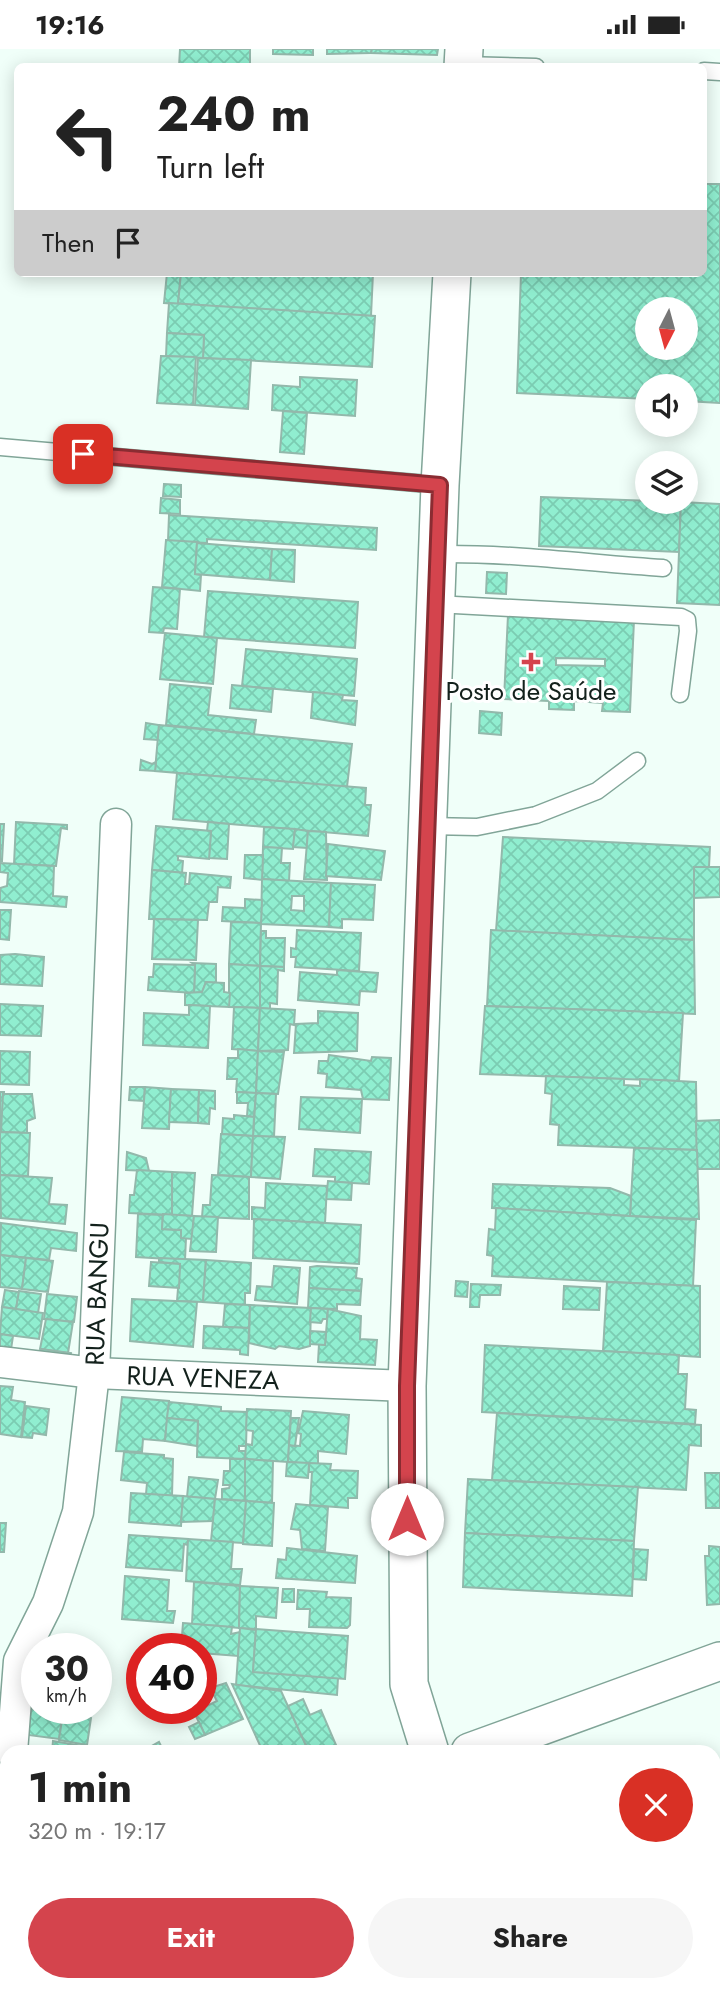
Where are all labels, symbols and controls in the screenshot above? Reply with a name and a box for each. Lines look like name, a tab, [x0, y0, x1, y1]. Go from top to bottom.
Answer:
text: 19:16	[35, 6, 105, 44]
text: 240 m	[157, 79, 311, 149]
icon: left	[42, 91, 133, 182]
text: Turn left	[157, 144, 264, 190]
text: Then	[42, 224, 95, 262]
icon: arrive	[109, 224, 147, 262]
north arrow	[635, 297, 698, 361]
map controls	[635, 297, 698, 514]
button: sound	[635, 374, 698, 437]
pin	[53, 424, 113, 484]
icon: arrive	[64, 435, 102, 473]
button: layers	[635, 451, 698, 514]
marker: Posto de Saúde	[521, 652, 541, 672]
place label: Posto de Saúde	[445, 672, 617, 710]
street label: RUA BANGU	[76, 1222, 118, 1366]
street label: RUA VENEZA	[126, 1356, 281, 1400]
position arrow	[370, 1482, 444, 1556]
speed limit sign: 40	[126, 1633, 217, 1724]
text: 30	[44, 1644, 89, 1694]
text: km/h	[46, 1683, 87, 1709]
text: 1 min	[28, 1757, 132, 1818]
button: close	[619, 1768, 693, 1842]
text: 320 m · 19:17	[28, 1814, 166, 1848]
button: Exit	[28, 1898, 354, 1978]
button: Share	[368, 1898, 693, 1978]

